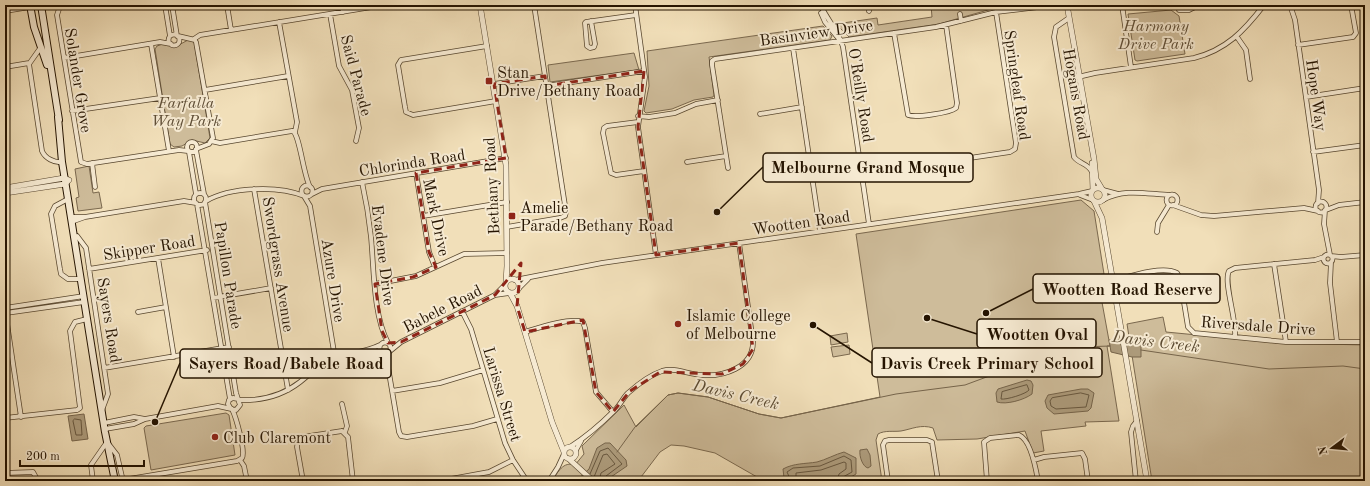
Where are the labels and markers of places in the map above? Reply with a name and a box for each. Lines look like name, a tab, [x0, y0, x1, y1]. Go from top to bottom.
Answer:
place label: Stan Drive/Bethany Road	[497, 66, 641, 100]
marker: Stan Drive/Bethany Road	[484, 76, 494, 86]
callout: Melbourne Grand Mosque	[763, 153, 973, 182]
place label: Amelie Parade/Bethany Road	[520, 201, 673, 235]
marker: Amelie Parade/Bethany Road	[507, 211, 517, 221]
callout: Wootten Road Reserve	[1033, 274, 1220, 303]
place label: Islamic College of Melbourne	[686, 309, 791, 343]
marker: Islamic College of Melbourne	[673, 319, 683, 329]
callout: Wootten Oval	[977, 319, 1096, 348]
callout: Davis Creek Primary School	[872, 348, 1102, 377]
callout: Sayers Road/Babele Road	[180, 349, 391, 378]
place label: Club Claremont	[223, 431, 331, 447]
marker: Club Claremont	[210, 432, 220, 442]

